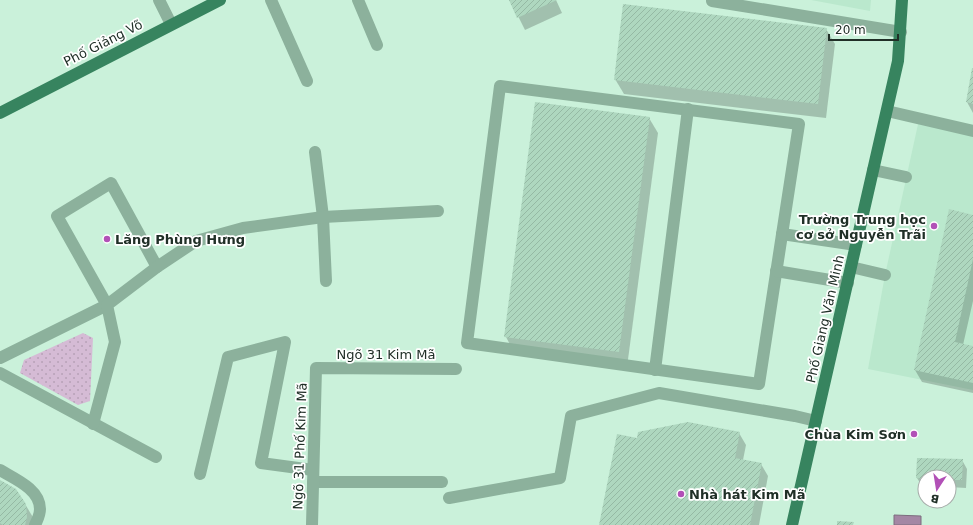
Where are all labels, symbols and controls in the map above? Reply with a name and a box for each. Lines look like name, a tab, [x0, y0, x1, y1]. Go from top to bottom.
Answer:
scale bar	[829, 16, 898, 42]
street label: Phố Giảng Võ	[61, 17, 145, 69]
text: 20 m	[835, 23, 866, 37]
place label: Trường Trung học cơ sở Nguyễn Trãi	[796, 212, 926, 242]
marker: Trường Trung học cơ sở Nguyễn Trãi	[929, 221, 939, 231]
place label: Lăng Phùng Hưng	[115, 232, 245, 247]
marker: Lăng Phùng Hưng	[102, 234, 112, 244]
street label: Phố Giang Văn Minh	[803, 253, 847, 385]
street label: Ngõ 31 Kim Mã	[337, 347, 435, 362]
street label: Ngõ 31 Phố Kim Mã	[290, 382, 310, 510]
place label: Chùa Kim Sơn	[805, 427, 906, 442]
marker: Chùa Kim Sơn	[909, 429, 919, 439]
north arrow	[917, 469, 957, 509]
place label: Nhà hát Kim Mã	[689, 487, 806, 502]
marker: Nhà hát Kim Mã	[676, 489, 686, 499]
text: B	[930, 491, 940, 506]

